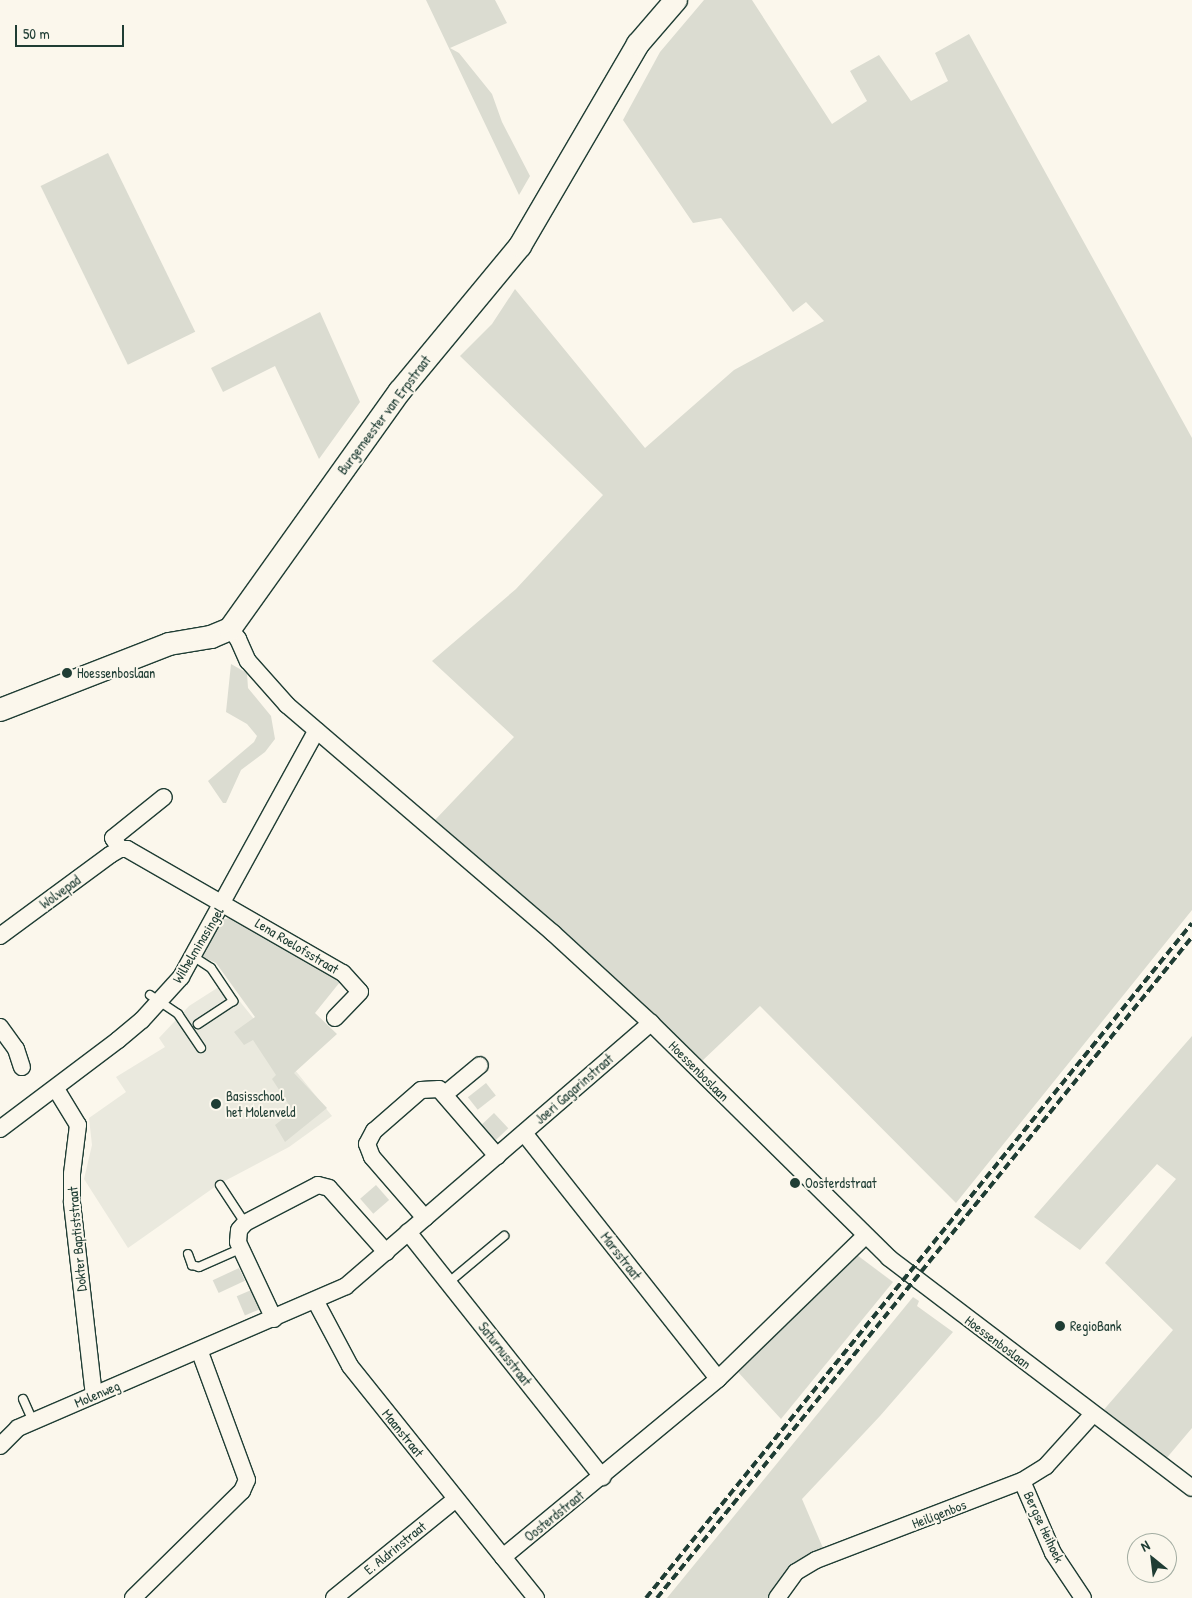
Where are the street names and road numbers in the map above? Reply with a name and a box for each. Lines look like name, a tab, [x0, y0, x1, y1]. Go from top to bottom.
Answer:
street label: Burgemeester van Erpstraat	[334, 352, 434, 478]
street label: Wolvepad	[36, 872, 84, 912]
street label: Wilhelminasingel	[169, 904, 227, 986]
street label: Lena Roelofsstraat	[252, 914, 342, 978]
street label: Hoessenboslaan	[665, 1037, 733, 1105]
street label: Joeri Gagarinstraat	[531, 1050, 617, 1128]
street label: Dokter Baptiststraat	[64, 1186, 90, 1292]
street label: Marsstraat	[597, 1229, 645, 1283]
street label: Hoessenboslaan	[962, 1312, 1034, 1372]
street label: Saturnusstraat	[475, 1319, 535, 1389]
street label: Molenweg	[72, 1377, 122, 1411]
street label: Maanstraat	[379, 1406, 427, 1460]
street label: Oosterdstraat	[521, 1487, 587, 1545]
street label: Bergse Heihoek	[1020, 1489, 1068, 1565]
street label: Heiligenbos	[909, 1496, 969, 1532]
street label: E. Aldrinstraat	[361, 1518, 429, 1578]

